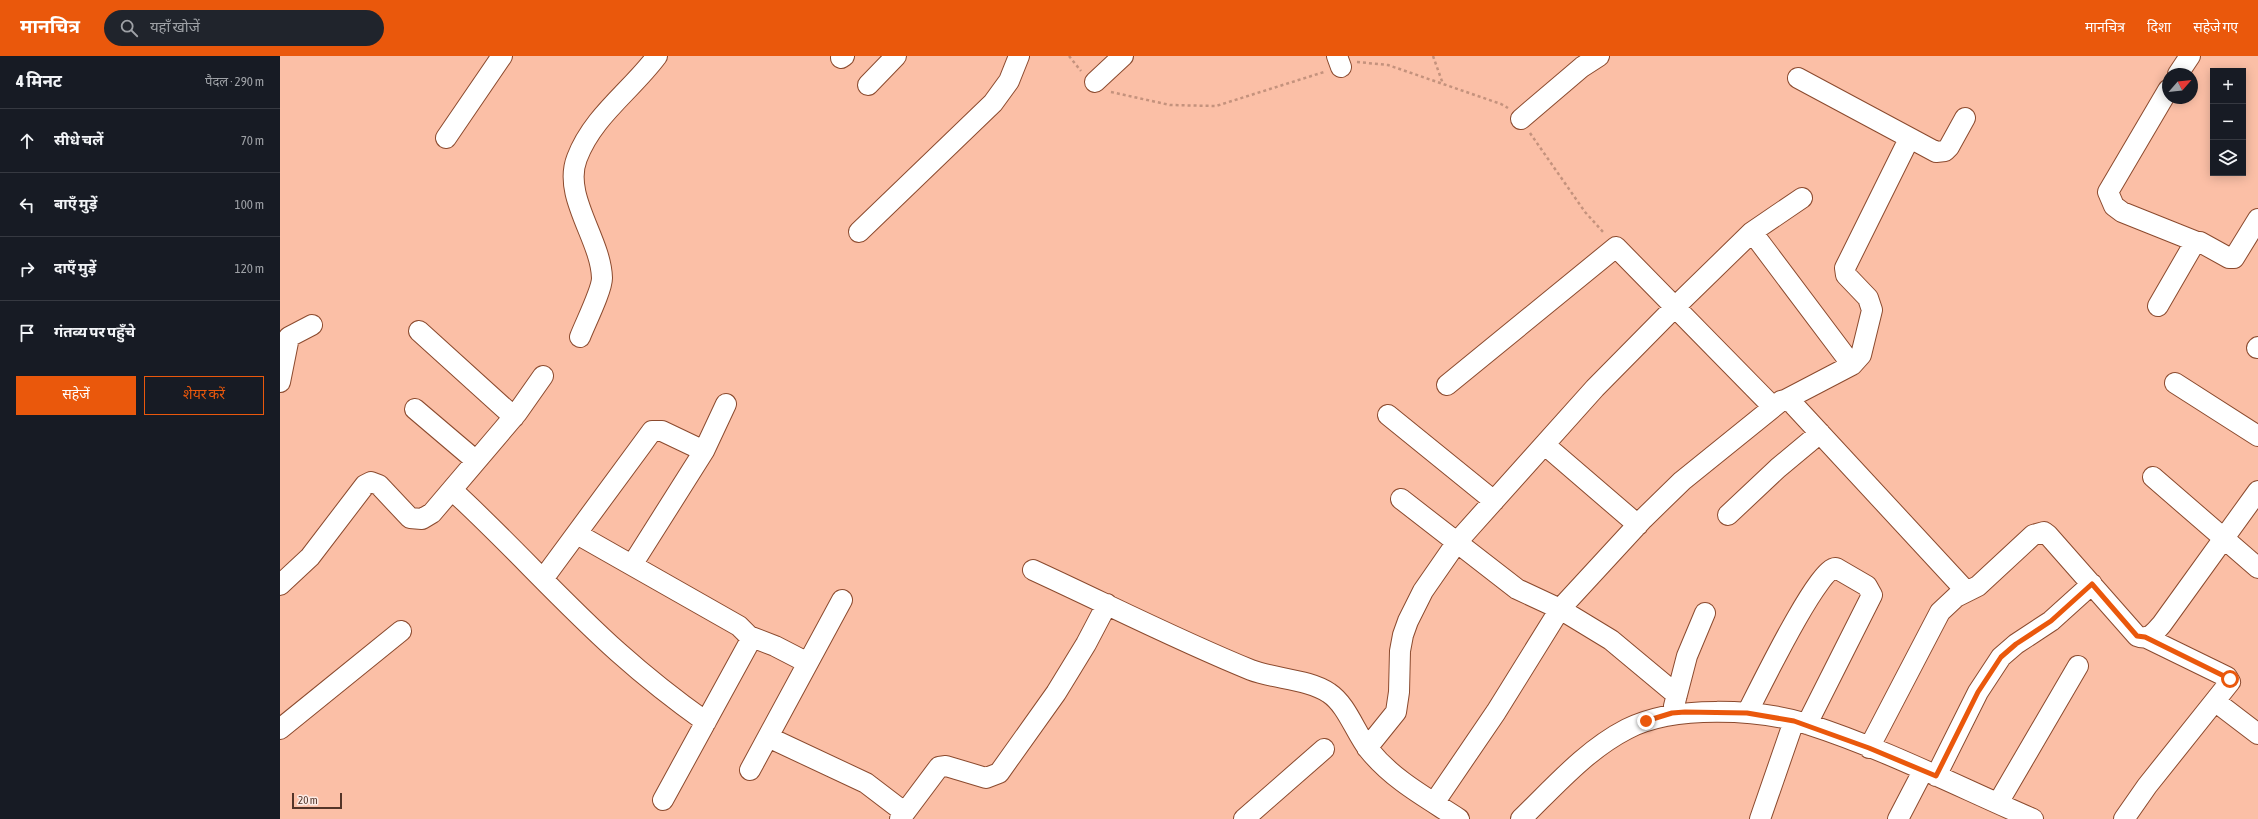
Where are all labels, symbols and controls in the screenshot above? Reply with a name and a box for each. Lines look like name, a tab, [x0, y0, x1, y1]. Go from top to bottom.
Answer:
search box	[104, 10, 384, 46]
text: मानचित्र	[20, 15, 80, 37]
icon: search	[118, 17, 140, 39]
text: यहाँ खोजें	[150, 18, 200, 35]
text: मानचित्र	[2085, 19, 2125, 35]
text: दिशा	[2147, 19, 2171, 35]
text: सहेजे गए	[2193, 19, 2238, 35]
north arrow	[2162, 68, 2198, 104]
map controls	[2210, 68, 2246, 176]
button: +	[2210, 68, 2246, 104]
text: 4 मिनट	[16, 71, 62, 91]
text: पैदल · 290 m	[205, 74, 264, 89]
button: −	[2210, 104, 2246, 140]
icon: ahead	[16, 130, 38, 152]
text: सीधे चलें	[54, 131, 103, 148]
text: 70 m	[241, 133, 264, 148]
button: layers	[2210, 140, 2246, 176]
icon: left	[16, 194, 38, 216]
text: बाएँ मुड़ें	[54, 195, 97, 212]
text: 100 m	[235, 197, 264, 212]
icon: right	[16, 258, 38, 280]
text: दाएँ मुड़ें	[54, 259, 96, 276]
text: 120 m	[235, 261, 264, 276]
icon: arrive	[16, 322, 38, 344]
text: गंतव्य पर पहुँचे	[54, 323, 135, 340]
button: सहेजें	[16, 376, 136, 415]
button: शेयर करें	[144, 376, 264, 415]
route start	[2221, 670, 2239, 688]
route end	[1637, 712, 1655, 730]
scale bar	[292, 791, 342, 810]
text: 20 m	[298, 794, 318, 806]

